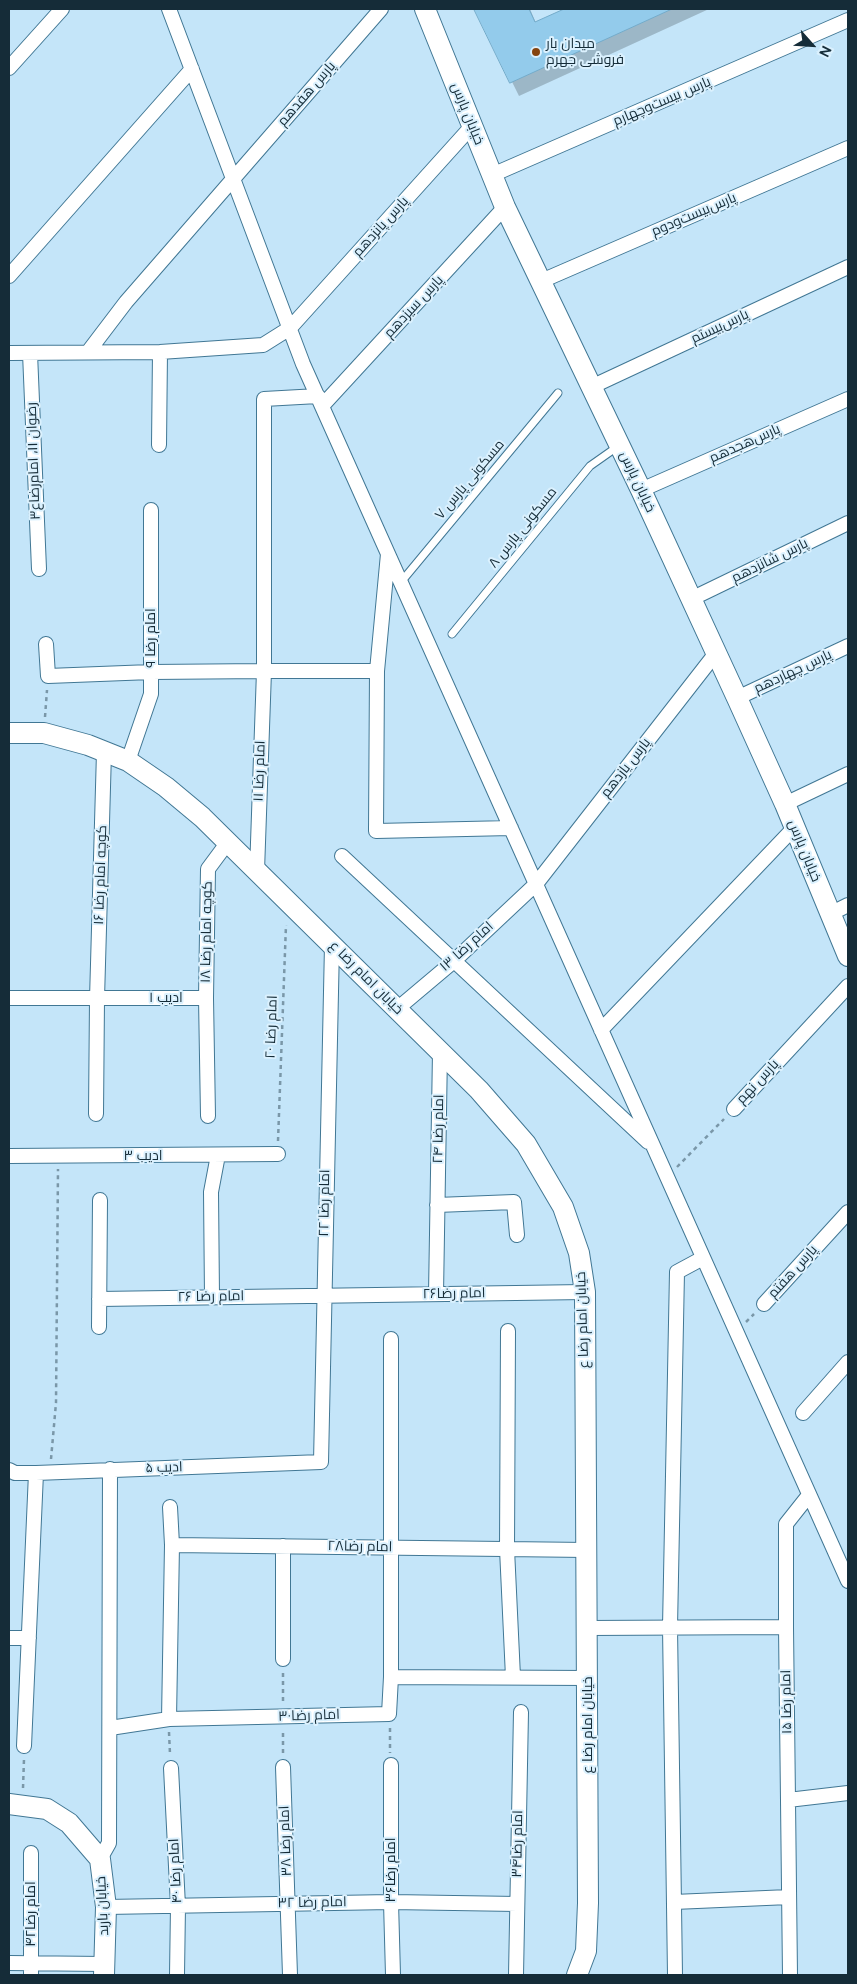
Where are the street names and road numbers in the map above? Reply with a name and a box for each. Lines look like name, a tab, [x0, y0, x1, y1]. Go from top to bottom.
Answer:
street label: پارس‌ هفدهم	[274, 58, 340, 130]
street label: پارس بیست‌وچهارم	[610, 74, 714, 130]
street label: خیابان پارس	[447, 81, 487, 147]
street label: پارس‌بیست‌و‌دوم	[649, 190, 739, 240]
street label: پارس‌ پانزدهم	[350, 193, 412, 261]
street label: پارس‌ سیزدهم	[381, 272, 447, 342]
street label: پارس‌بیستم	[688, 306, 752, 348]
street label: رضوان ۱۱، امام‌رضا‌ع‌۳	[24, 402, 44, 520]
street label: پارس‌‌هجدهم	[707, 421, 783, 467]
street label: مسکونی ‌پارس ۷	[432, 437, 508, 523]
street label: خیابان پارس	[616, 449, 658, 515]
street label: مسکونی پارس ۸	[485, 484, 561, 572]
street label: پارس‌‌ شانزدهم	[729, 535, 811, 587]
street label: امام رضا ۹	[143, 608, 159, 668]
street label: پارس‌‌ چهاردهم	[751, 647, 835, 697]
street label: پارس‌‌ یازدهم	[598, 735, 654, 801]
street label: امام رضا ۱۱	[251, 740, 269, 802]
street label: خیابان پارس	[784, 818, 824, 884]
street label: کوچه امام رضا ۱۶	[91, 825, 111, 925]
street label: کوچه امام رضا ۱۸	[198, 881, 216, 983]
street label: امام رضا ۱۳	[437, 919, 497, 975]
street label: خیابان امام رضا ع	[326, 938, 406, 1018]
street label: ادیب ۱	[149, 990, 183, 1006]
street label: امام رضا ۲۰	[263, 995, 281, 1059]
street label: پارس‌‌ نهم	[733, 1056, 783, 1108]
street label: امام رضا ۲۴	[430, 1094, 448, 1164]
street label: ادیب ۳	[124, 1148, 162, 1164]
street label: امام رضا ۲۲	[316, 1169, 334, 1237]
street label: پارس‌‌ هفتم	[765, 1242, 821, 1302]
street label: خیابان امام رضا ع	[573, 1271, 593, 1369]
street label: امام رضا۲۶	[422, 1285, 486, 1303]
street label: امام رضا ۲۶	[178, 1288, 244, 1306]
street label: ادیب ۵	[145, 1459, 183, 1477]
street label: امام رضا۲۸	[327, 1538, 393, 1556]
street label: ۱۵ امام رضا	[778, 1670, 796, 1734]
street label: خیابان امام رضا ع	[580, 1676, 596, 1774]
street label: امام رضا۳۰	[278, 1707, 340, 1725]
street label: امام رضا ۳۸	[276, 1805, 296, 1877]
street label: امام رضا۳۴	[509, 1810, 527, 1878]
street label: امام رضا ۴۰	[166, 1838, 186, 1904]
street label: امام رضا۳۶	[383, 1838, 399, 1902]
street label: خیابان باربد	[93, 1876, 113, 1936]
street label: امام رضا۴۲	[23, 1881, 39, 1947]
street label: امام رضا ۳۲	[277, 1894, 347, 1912]

